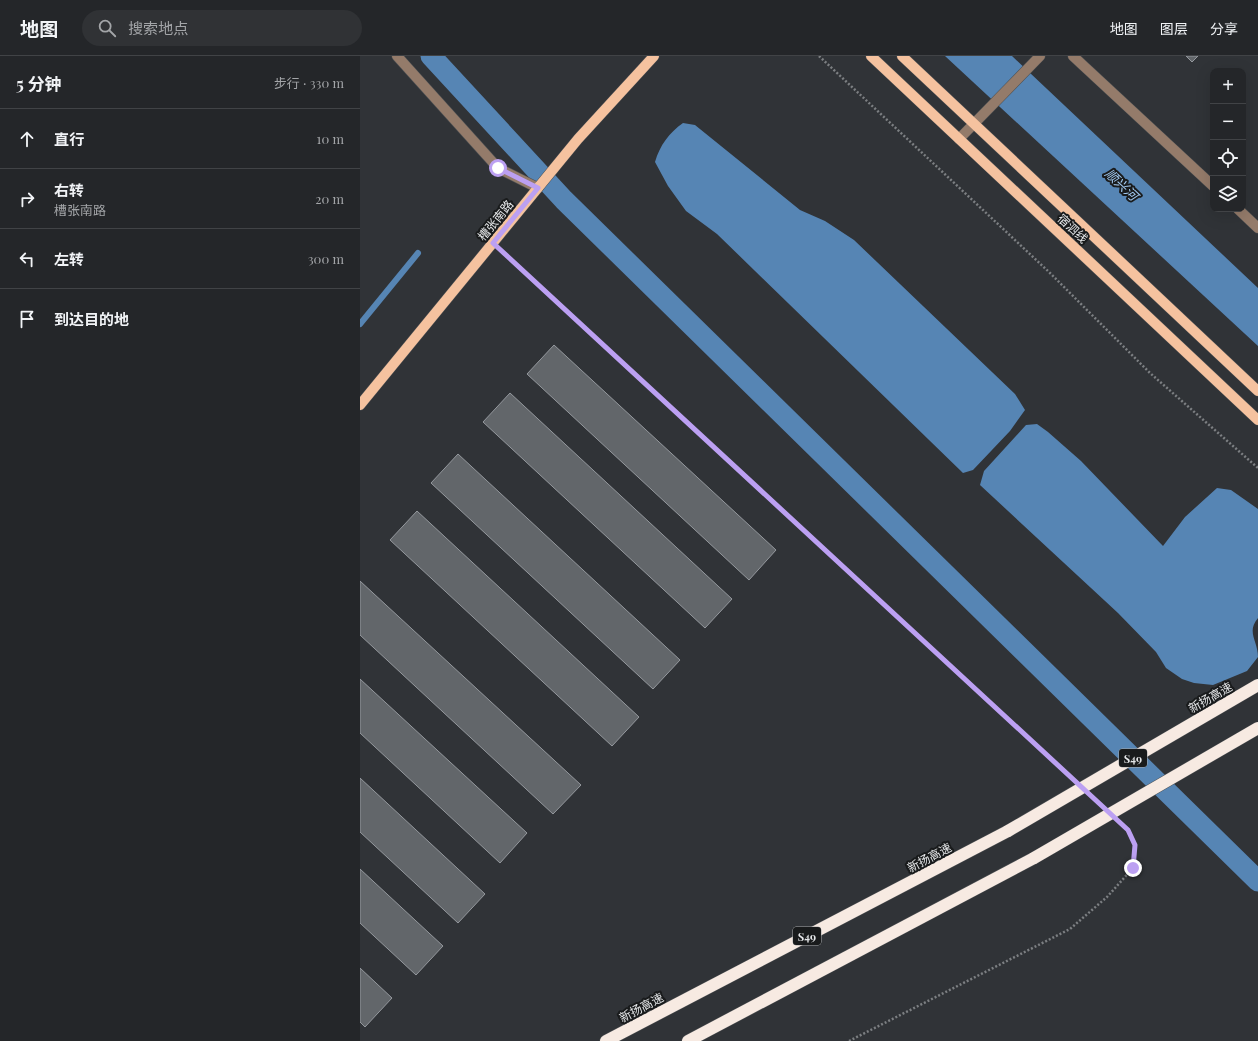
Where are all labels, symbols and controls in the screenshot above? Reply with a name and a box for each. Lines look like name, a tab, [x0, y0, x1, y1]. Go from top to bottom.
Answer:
search box	[82, 10, 362, 46]
text: 地图	[20, 15, 58, 41]
icon: search	[96, 17, 118, 39]
text: 搜索地点	[128, 18, 188, 38]
text: 地图	[1110, 19, 1138, 38]
text: 图层	[1160, 19, 1188, 38]
text: 分享	[1210, 19, 1238, 38]
map controls	[1210, 68, 1246, 212]
button: +	[1210, 68, 1246, 104]
text: 5 分钟	[16, 72, 62, 94]
text: 步行 · 330 m	[274, 74, 344, 91]
button: −	[1210, 104, 1246, 140]
icon: ahead	[16, 128, 38, 150]
text: 直行	[54, 129, 84, 149]
text: 10 m	[317, 130, 344, 147]
button: locate	[1210, 140, 1246, 176]
route start	[489, 159, 507, 177]
water label: 顺兴河	[1102, 164, 1144, 206]
button: layers	[1210, 176, 1246, 212]
text: 右转	[54, 180, 84, 200]
icon: right	[16, 188, 38, 210]
text: 20 m	[315, 190, 344, 207]
street label: 槽张南路	[474, 196, 516, 244]
text: 槽张南路	[54, 201, 106, 218]
street label: 宿泗线	[1054, 210, 1092, 246]
icon: left	[16, 248, 38, 270]
text: 左转	[54, 249, 84, 269]
text: 300 m	[308, 250, 344, 267]
icon: arrive	[16, 308, 38, 330]
text: 到达目的地	[54, 309, 129, 329]
street label: 新扬高速	[1185, 678, 1235, 716]
road number: S49	[1119, 749, 1147, 767]
street label: 新扬高速	[904, 839, 954, 875]
route end	[1124, 859, 1142, 877]
road number: S49	[793, 927, 821, 945]
street label: 新扬高速	[616, 989, 666, 1025]

